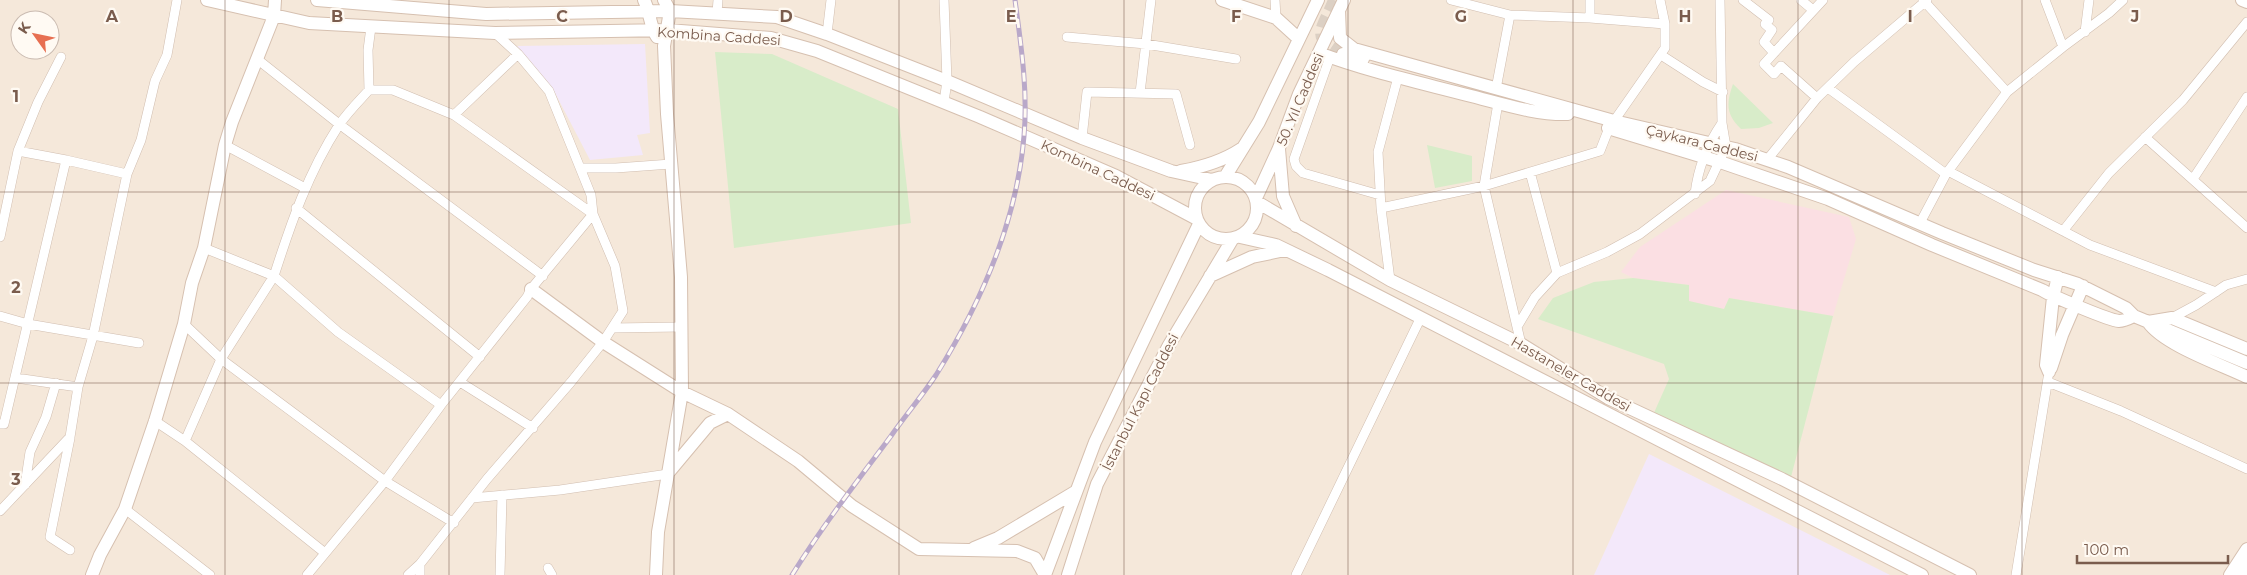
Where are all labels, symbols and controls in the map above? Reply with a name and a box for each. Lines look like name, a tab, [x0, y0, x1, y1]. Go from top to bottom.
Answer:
text: A	[105, 7, 119, 26]
text: B	[331, 7, 343, 26]
text: C	[556, 7, 568, 26]
text: D	[779, 7, 793, 26]
text: E	[1006, 7, 1016, 26]
text: F	[1231, 7, 1241, 26]
text: G	[1455, 7, 1467, 26]
text: H	[1679, 7, 1691, 26]
text: I	[1907, 7, 1913, 26]
text: J	[2130, 7, 2139, 26]
north arrow	[10, 10, 60, 60]
text: K	[14, 18, 35, 37]
street label: Kombina Caddesi	[657, 23, 781, 49]
street label: 50. Yıl Caddesi	[1272, 50, 1328, 148]
text: 1	[13, 87, 19, 106]
street label: Çaykara Caddesi	[1644, 120, 1760, 166]
street label: Kombina Caddesi	[1038, 136, 1158, 204]
text: 2	[11, 278, 21, 297]
street label: İstanbul Kapı Caddesi	[1098, 330, 1182, 474]
street label: Hastaneler Caddesi	[1508, 332, 1634, 416]
text: 3	[10, 470, 21, 489]
scale bar	[2077, 532, 2228, 564]
text: 100 m	[2084, 540, 2129, 559]

